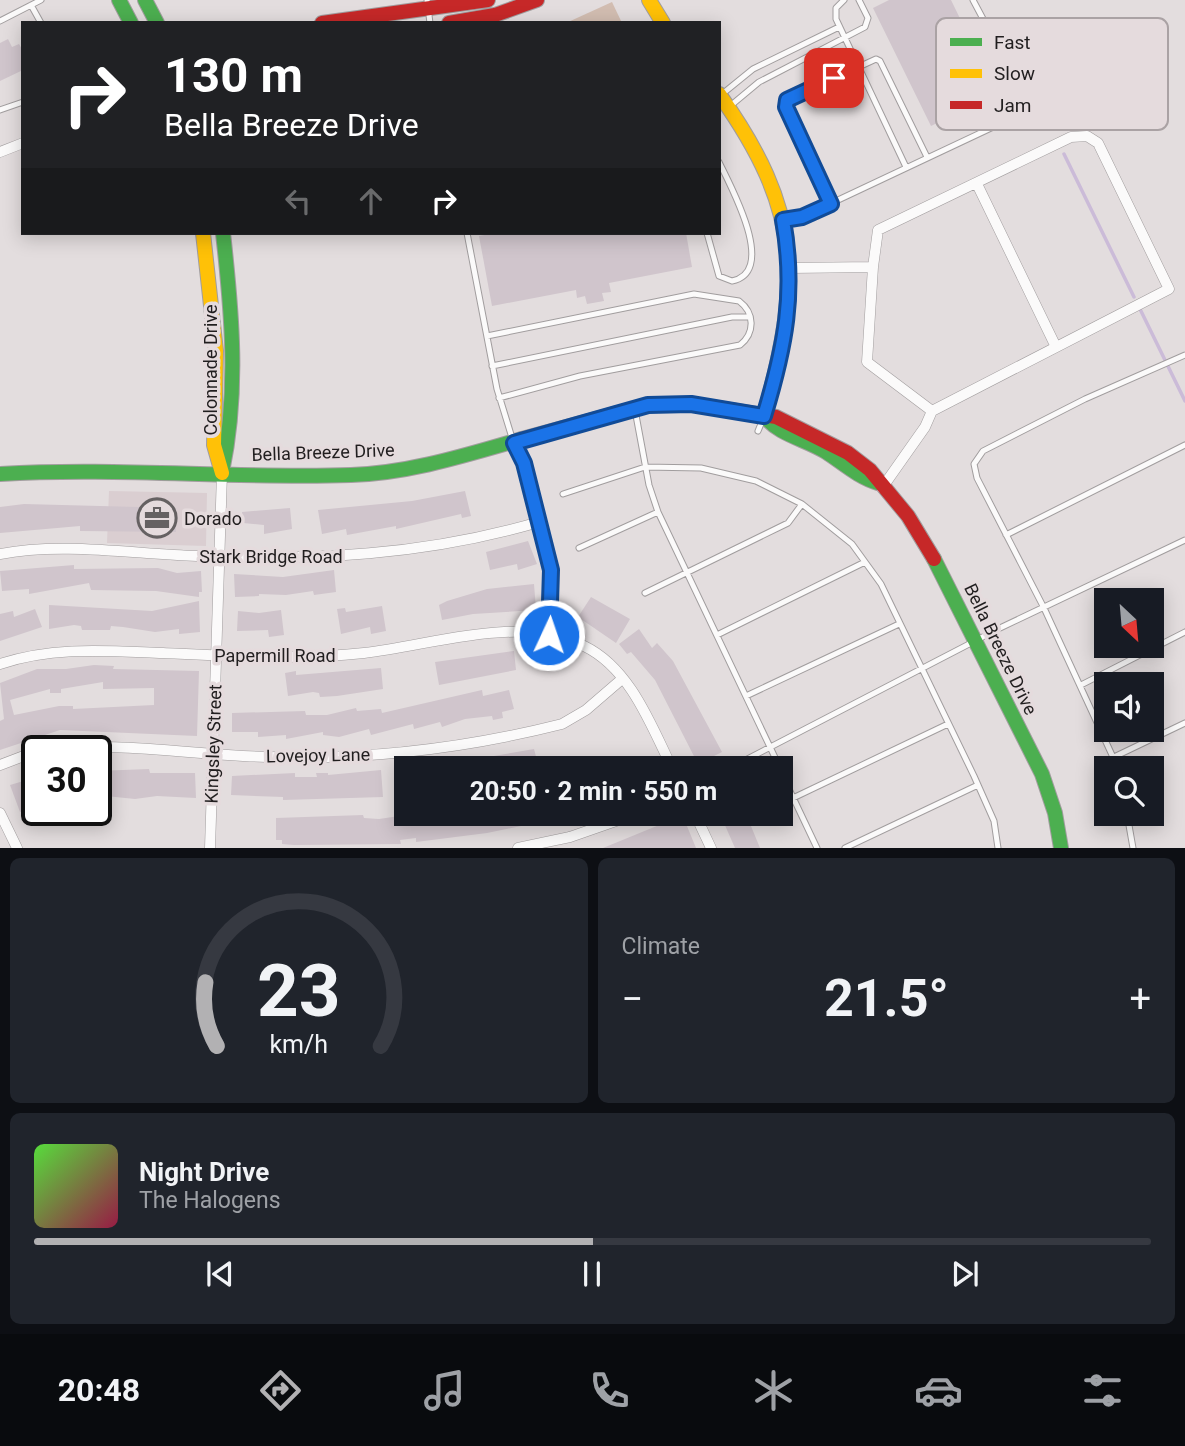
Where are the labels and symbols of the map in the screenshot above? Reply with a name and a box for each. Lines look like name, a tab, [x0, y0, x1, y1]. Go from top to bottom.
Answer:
legend	[936, 18, 1168, 130]
text: Fast	[994, 31, 1031, 54]
pin	[804, 48, 864, 108]
text: Slow	[994, 62, 1035, 85]
text: Jam	[994, 94, 1031, 117]
street label: Colonnade Drive	[200, 305, 221, 435]
street label: Bella Breeze Drive	[251, 439, 395, 465]
office icon: Dorado	[136, 497, 178, 539]
place label: Dorado	[184, 508, 242, 529]
street label: Stark Bridge Road	[199, 546, 343, 567]
street label: Bella Breeze Drive	[960, 580, 1042, 718]
north arrow	[1094, 588, 1164, 658]
position arrow	[512, 598, 586, 672]
street label: Papermill Road	[214, 645, 336, 666]
street label: Kingsley Street	[200, 684, 226, 804]
speed limit sign: 30	[21, 735, 112, 826]
street label: Lovejoy Lane	[266, 744, 370, 766]

